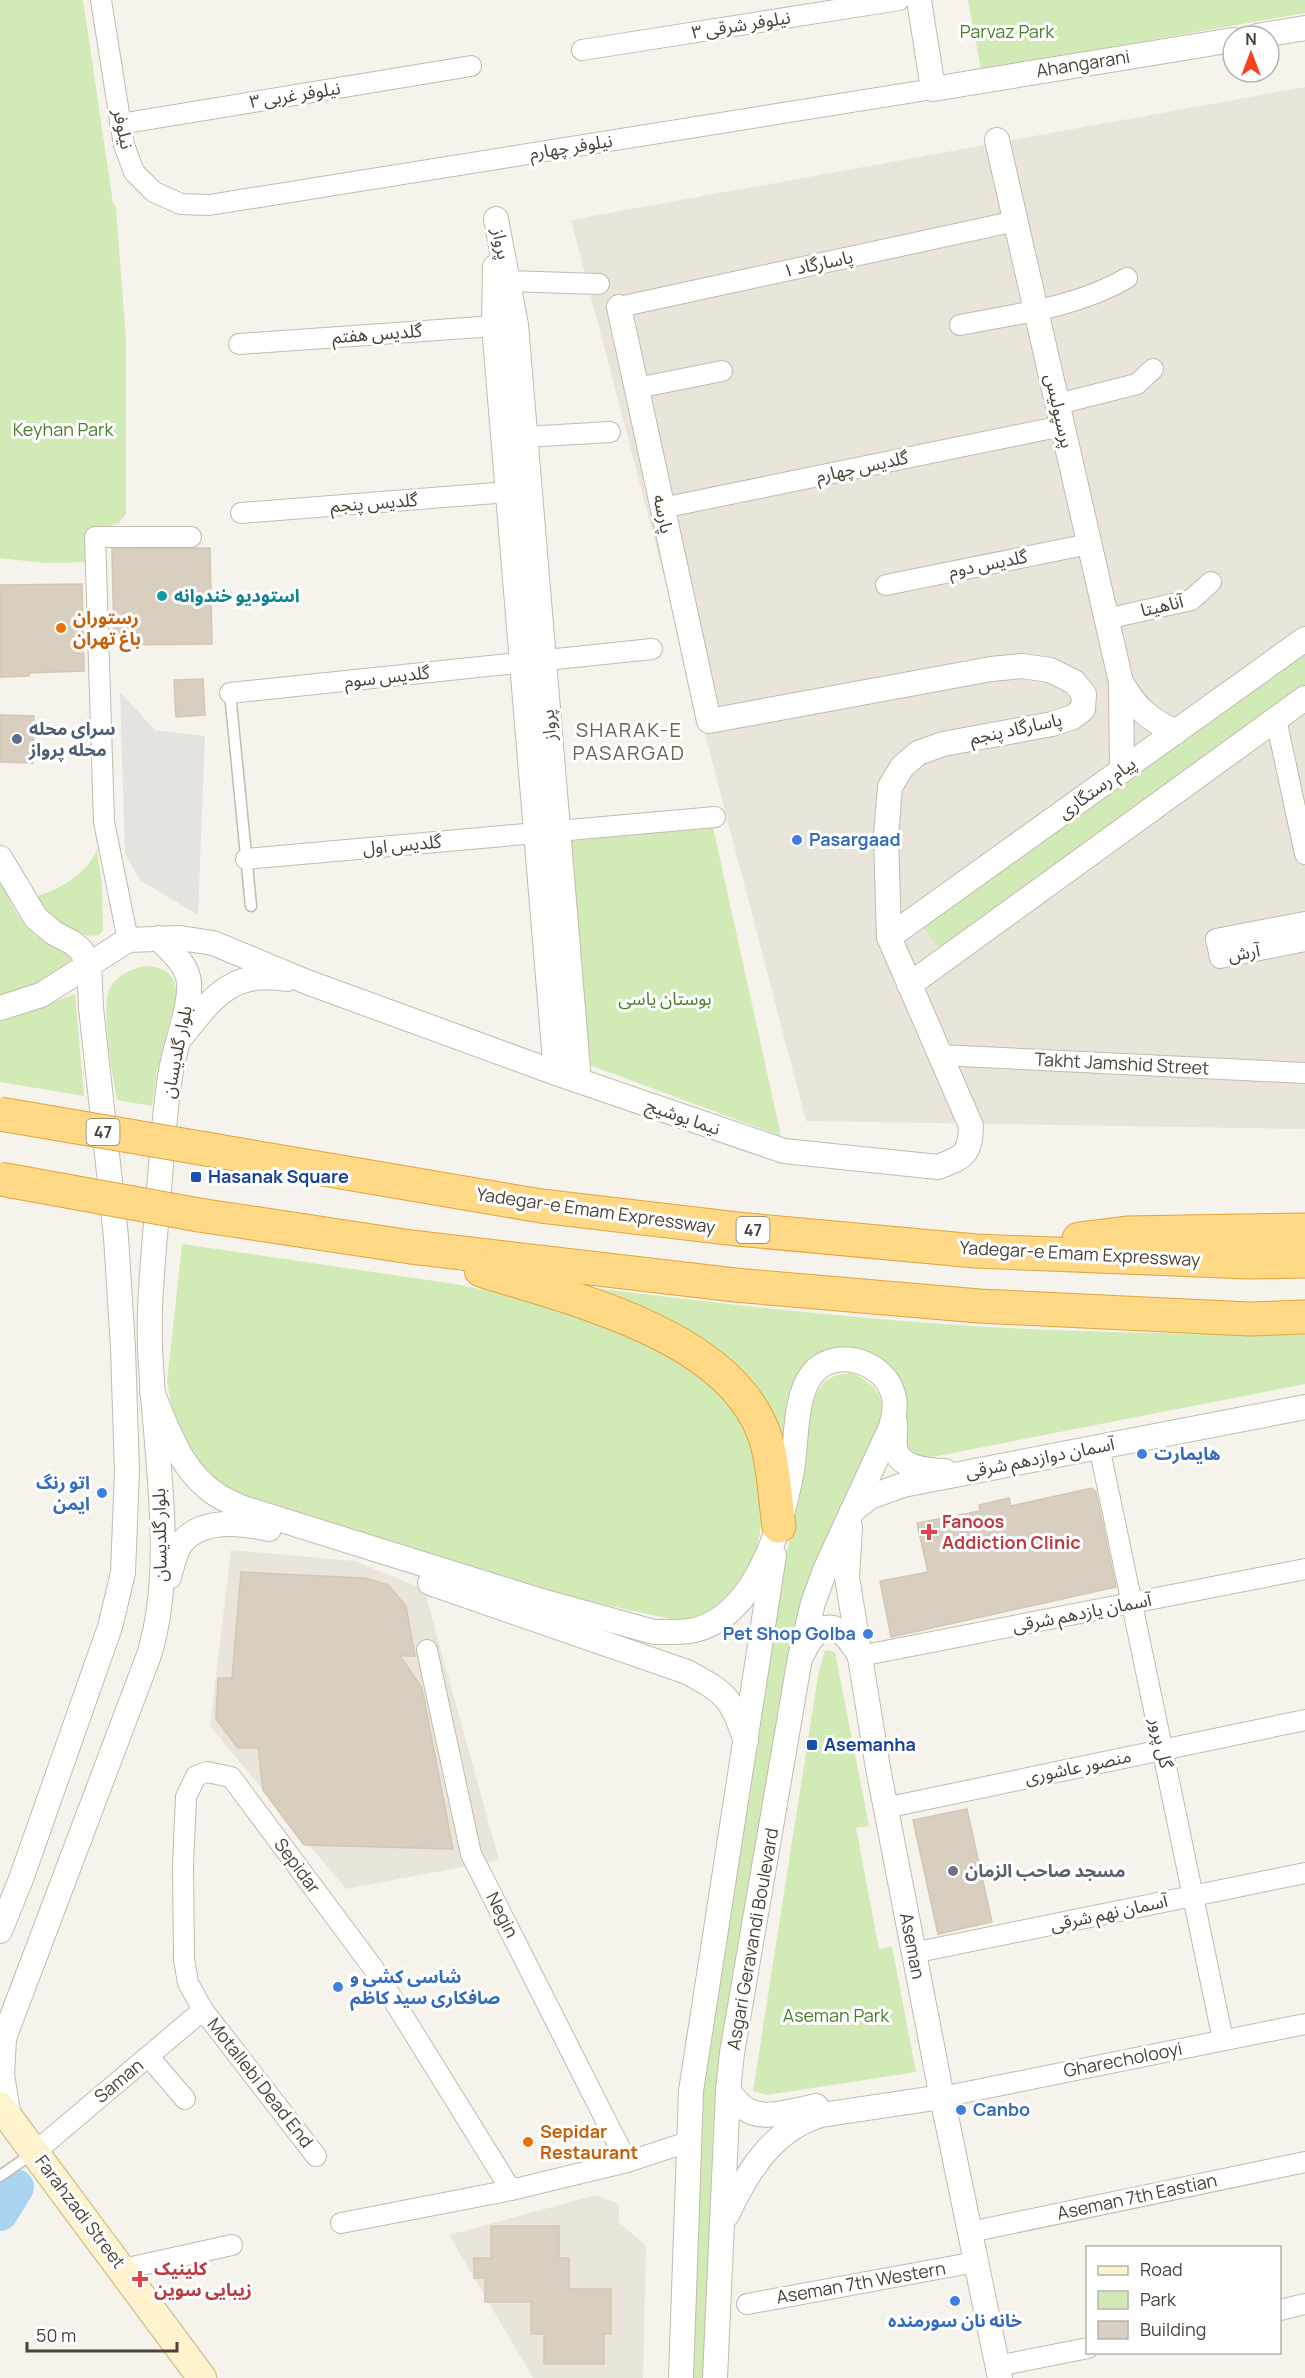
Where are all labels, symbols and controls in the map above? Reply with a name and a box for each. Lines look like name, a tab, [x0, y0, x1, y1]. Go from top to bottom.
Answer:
street label: نیلوفر شرقی ۳	[690, 4, 792, 44]
park label: Parvaz Park	[960, 19, 1055, 43]
north arrow	[1221, 24, 1281, 84]
text: N	[1245, 28, 1257, 50]
street label: Ahangarani	[1034, 44, 1131, 82]
street label: نیلوفر غربی ۳	[248, 75, 342, 113]
street label: نیلوفر	[108, 105, 140, 151]
street label: نیلوفر چهارم	[528, 128, 615, 167]
street label: پرواز	[487, 225, 517, 262]
street label: پاسارگاد ۱	[781, 244, 855, 282]
street label: گلدیس هفتم	[331, 318, 424, 350]
street label: پرسپولیس	[1040, 371, 1080, 450]
park label: Keyhan Park	[13, 417, 114, 441]
street label: گلدیس چهارم	[813, 444, 911, 490]
street label: گلدیس پنجم	[330, 487, 419, 519]
street label: پارسه	[648, 492, 680, 536]
street label: گلدیس دوم	[946, 544, 1030, 585]
place label: استودیو خندوانه	[174, 583, 300, 607]
street label: آناهیتا	[1138, 588, 1186, 622]
marker: استودیو خندوانه	[155, 589, 169, 603]
place label: رستوران باغ تهران	[73, 605, 141, 652]
marker: رستوران باغ تهران	[54, 621, 68, 635]
street label: گلدیس سوم	[343, 660, 432, 695]
street label: پاسارگاد پنجم	[967, 707, 1065, 751]
street label: پرواز	[535, 708, 562, 743]
place label: سرای محله محله پرواز	[28, 716, 116, 762]
district label: SHARAK-E PASARGAD	[573, 716, 685, 766]
marker: سرای محله محله پرواز	[10, 732, 24, 746]
street label: پیام رستگاری	[1052, 751, 1142, 826]
place label: Pasargaad	[809, 827, 901, 851]
street label: گلدیس اول	[361, 829, 443, 859]
marker: Pasargaad	[790, 833, 804, 847]
street label: آرش	[1226, 937, 1262, 967]
park label: بوستان یاسی	[618, 986, 712, 1010]
street label: بلوار گلدیسان	[155, 1003, 197, 1100]
street label: Takht Jamshid Street	[1034, 1046, 1210, 1080]
street label: نیما یوشیج	[642, 1092, 724, 1142]
road number: 47	[86, 1119, 120, 1145]
place label: Hasanak Square	[208, 1164, 349, 1188]
marker: Hasanak Square	[189, 1170, 203, 1184]
street label: Yadegar-e Emam Expressway	[475, 1181, 718, 1239]
road number: 47	[736, 1217, 770, 1243]
street label: Yadegar-e Emam Expressway	[959, 1235, 1202, 1271]
street label: آسمان دوازدهم شرقی	[963, 1431, 1118, 1485]
place label: هایمارت	[1154, 1441, 1220, 1465]
marker: هایمارت	[1135, 1447, 1149, 1461]
place label: اتو رنگ ایمن	[36, 1470, 90, 1515]
marker: اتو رنگ ایمن	[95, 1486, 109, 1500]
street label: بلوار گلدیسان	[146, 1488, 172, 1582]
place label: Fanoos Addiction Clinic	[942, 1509, 1081, 1554]
marker: Fanoos Addiction Clinic	[920, 1523, 938, 1541]
street label: آسمان یازدهم شرقی	[1010, 1587, 1155, 1639]
place label: Pet Shop Golba	[723, 1621, 856, 1645]
marker: Pet Shop Golba	[861, 1627, 875, 1641]
street label: گل پرور	[1145, 1714, 1179, 1771]
place label: Asemanha	[824, 1732, 916, 1756]
marker: Asemanha	[805, 1738, 819, 1752]
street label: منصور عاشوری	[1022, 1743, 1133, 1789]
street label: Asgari Geravandi Boulevard	[721, 1826, 783, 2052]
street label: Sepidar	[269, 1833, 327, 1898]
place label: مسجد صاحب الزمان	[965, 1858, 1125, 1882]
marker: مسجد صاحب الزمان	[946, 1864, 960, 1878]
street label: Negin	[481, 1888, 525, 1942]
street label: آسمان نهم شرقی	[1048, 1888, 1171, 1938]
street label: Aseman	[895, 1911, 931, 1981]
place label: شاسی کشی و صافکاری سید کاظم	[350, 1964, 500, 2011]
marker: شاسی کشی و صافکاری سید کاظم	[331, 1980, 345, 1994]
park label: Aseman Park	[783, 2003, 890, 2027]
street label: Motallebi Dead End	[203, 2012, 319, 2152]
street label: Gharecholooyi	[1061, 2036, 1184, 2082]
street label: Saman	[89, 2053, 148, 2108]
place label: Canbo	[973, 2097, 1030, 2121]
marker: Canbo	[954, 2103, 968, 2117]
place label: Sepidar Restaurant	[540, 2119, 638, 2164]
marker: Sepidar Restaurant	[521, 2135, 535, 2149]
street label: Farahzadi Street	[30, 2150, 131, 2273]
street label: Aseman 7th Eastian	[1055, 2167, 1219, 2225]
legend	[1086, 2246, 1281, 2354]
street label: Aseman 7th Western	[774, 2255, 947, 2309]
place label: کلینیک زیبایی سوین	[154, 2256, 252, 2301]
text: Road	[1140, 2257, 1183, 2281]
marker: کلینیک زیبایی سوین	[131, 2270, 149, 2288]
text: Park	[1140, 2287, 1177, 2311]
marker: خانه نان سورمنده	[948, 2294, 962, 2308]
place label: خانه نان سورمنده	[888, 2308, 1022, 2332]
scale bar	[27, 2315, 177, 2353]
text: Building	[1140, 2317, 1206, 2341]
text: 50 m	[36, 2323, 76, 2347]

